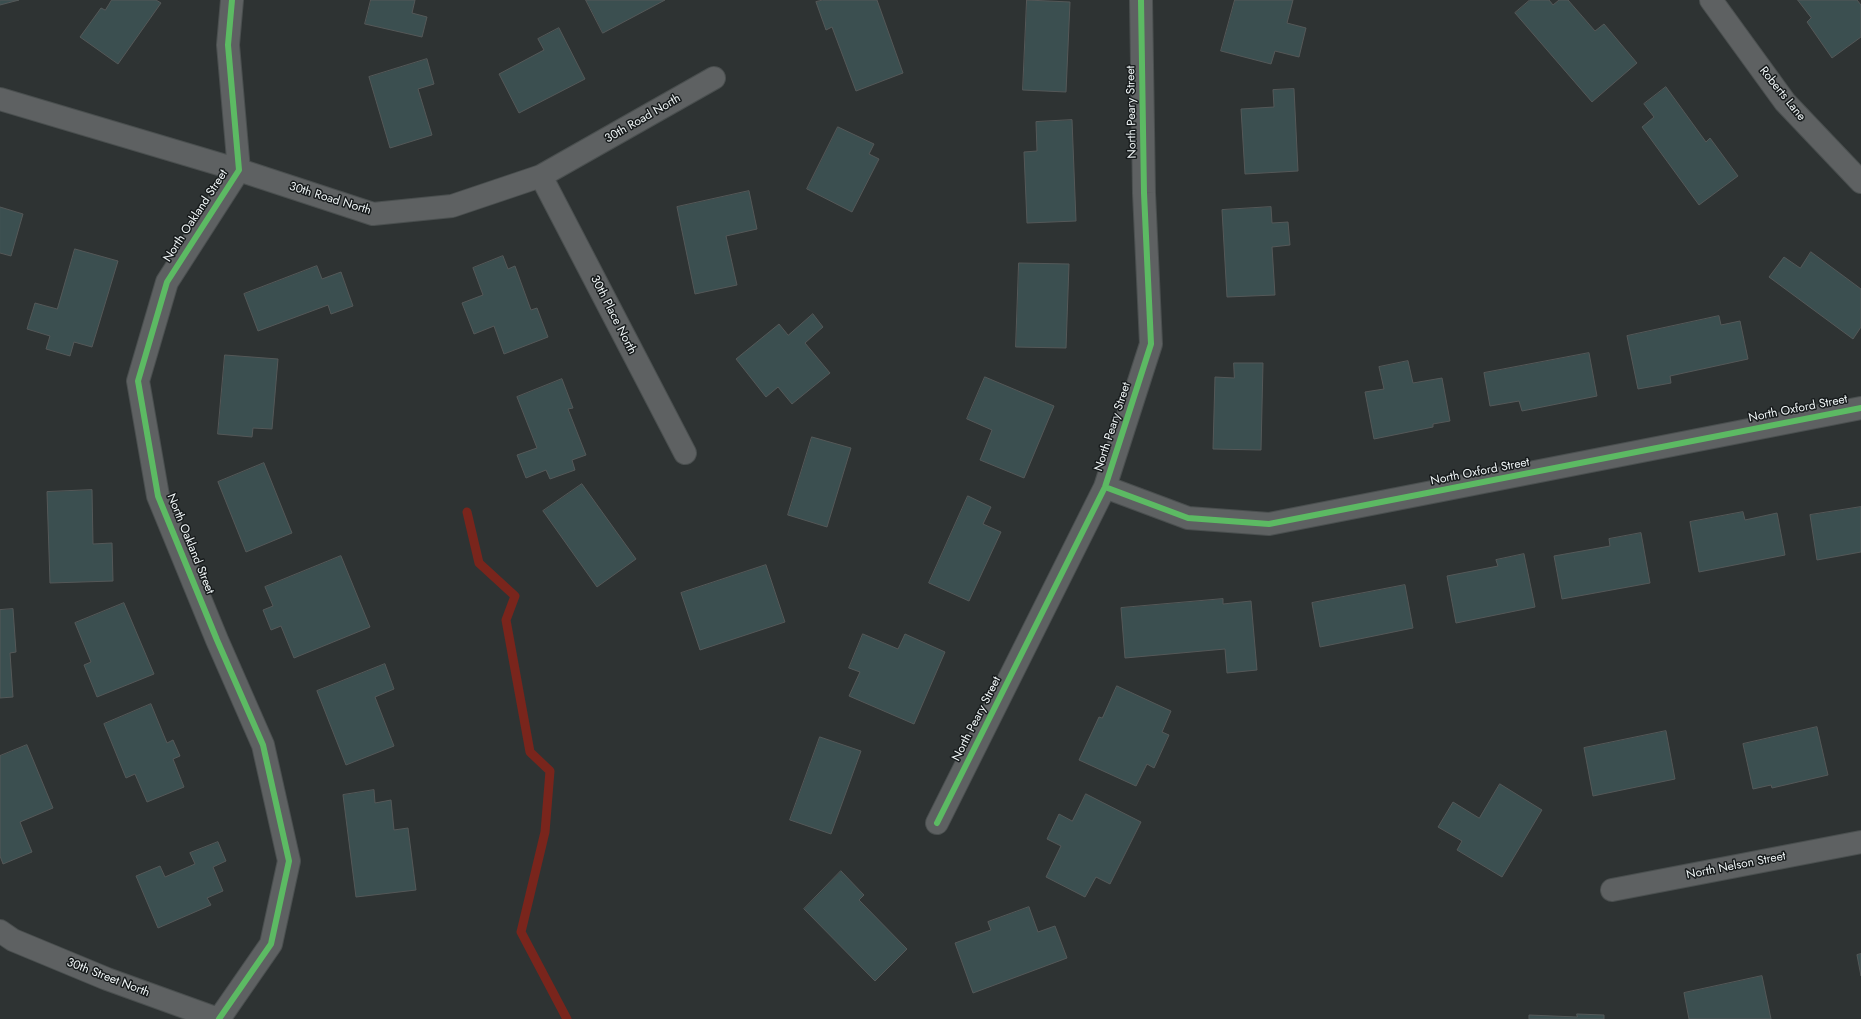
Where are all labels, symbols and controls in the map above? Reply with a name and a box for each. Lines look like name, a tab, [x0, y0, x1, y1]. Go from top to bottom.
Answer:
street label: Roberts Lane	[1756, 64, 1808, 124]
street label: North Peary Street	[1124, 65, 1140, 159]
street label: 30th Road North	[603, 91, 683, 147]
street label: North Oakland Street	[161, 167, 231, 265]
street label: 30th Road North	[287, 180, 373, 218]
street label: 30th Place North	[587, 273, 639, 357]
street label: North Peary Street	[1092, 381, 1134, 473]
street label: North Oxford Street	[1747, 392, 1849, 426]
street label: North Oxford Street	[1429, 455, 1531, 489]
street label: North Oakland Street	[163, 492, 217, 596]
street label: North Peary Street	[949, 674, 1005, 764]
street label: North Nelson Street	[1685, 849, 1787, 883]
street label: 30th Street North	[64, 956, 152, 1000]

